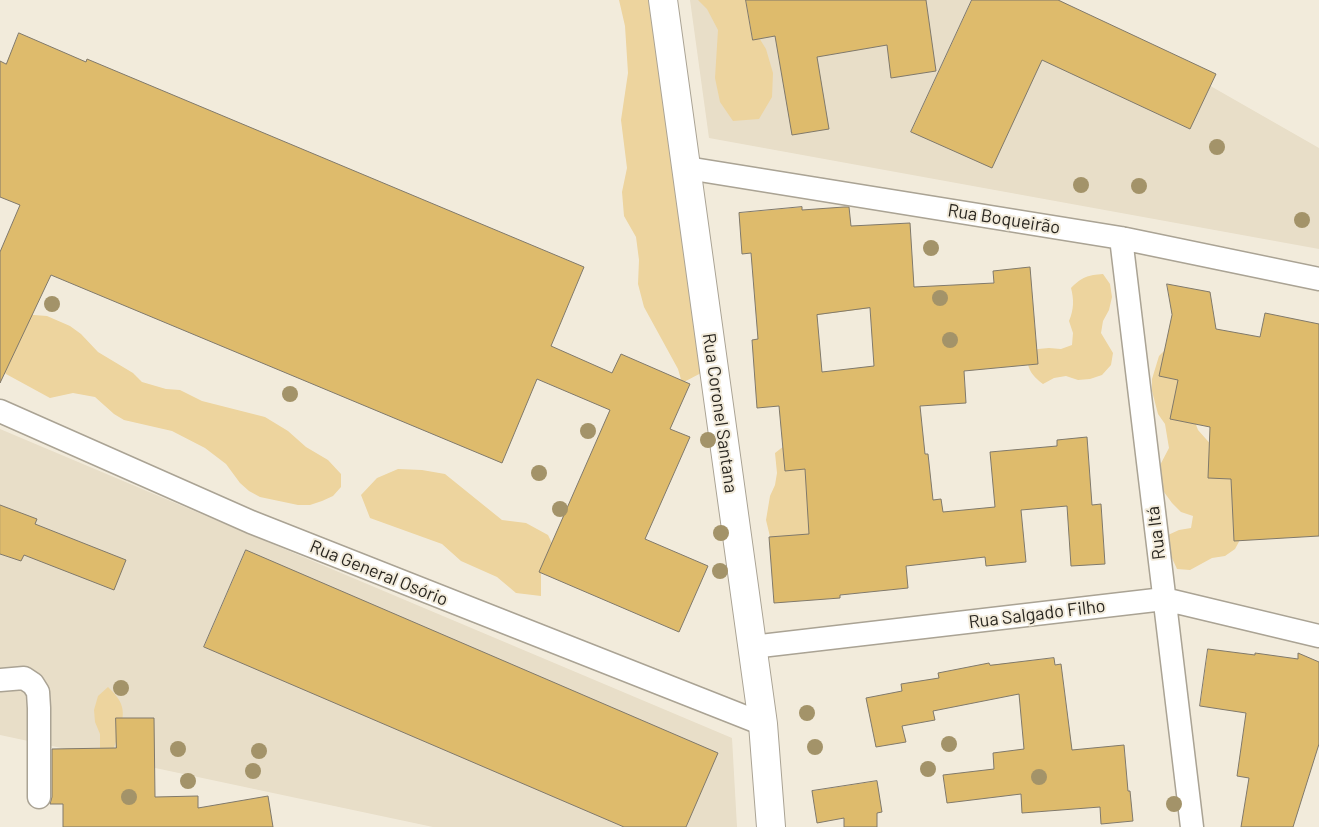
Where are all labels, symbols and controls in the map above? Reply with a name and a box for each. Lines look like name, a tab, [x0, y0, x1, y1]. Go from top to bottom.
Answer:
street label: Rua Boqueirão	[946, 199, 1062, 239]
street label: Rua Coronel Santana	[698, 332, 742, 494]
street label: Rua Itá	[1142, 505, 1170, 561]
street label: Rua General Osório	[307, 535, 451, 611]
street label: Rua Salgado Filho	[967, 595, 1107, 633]

